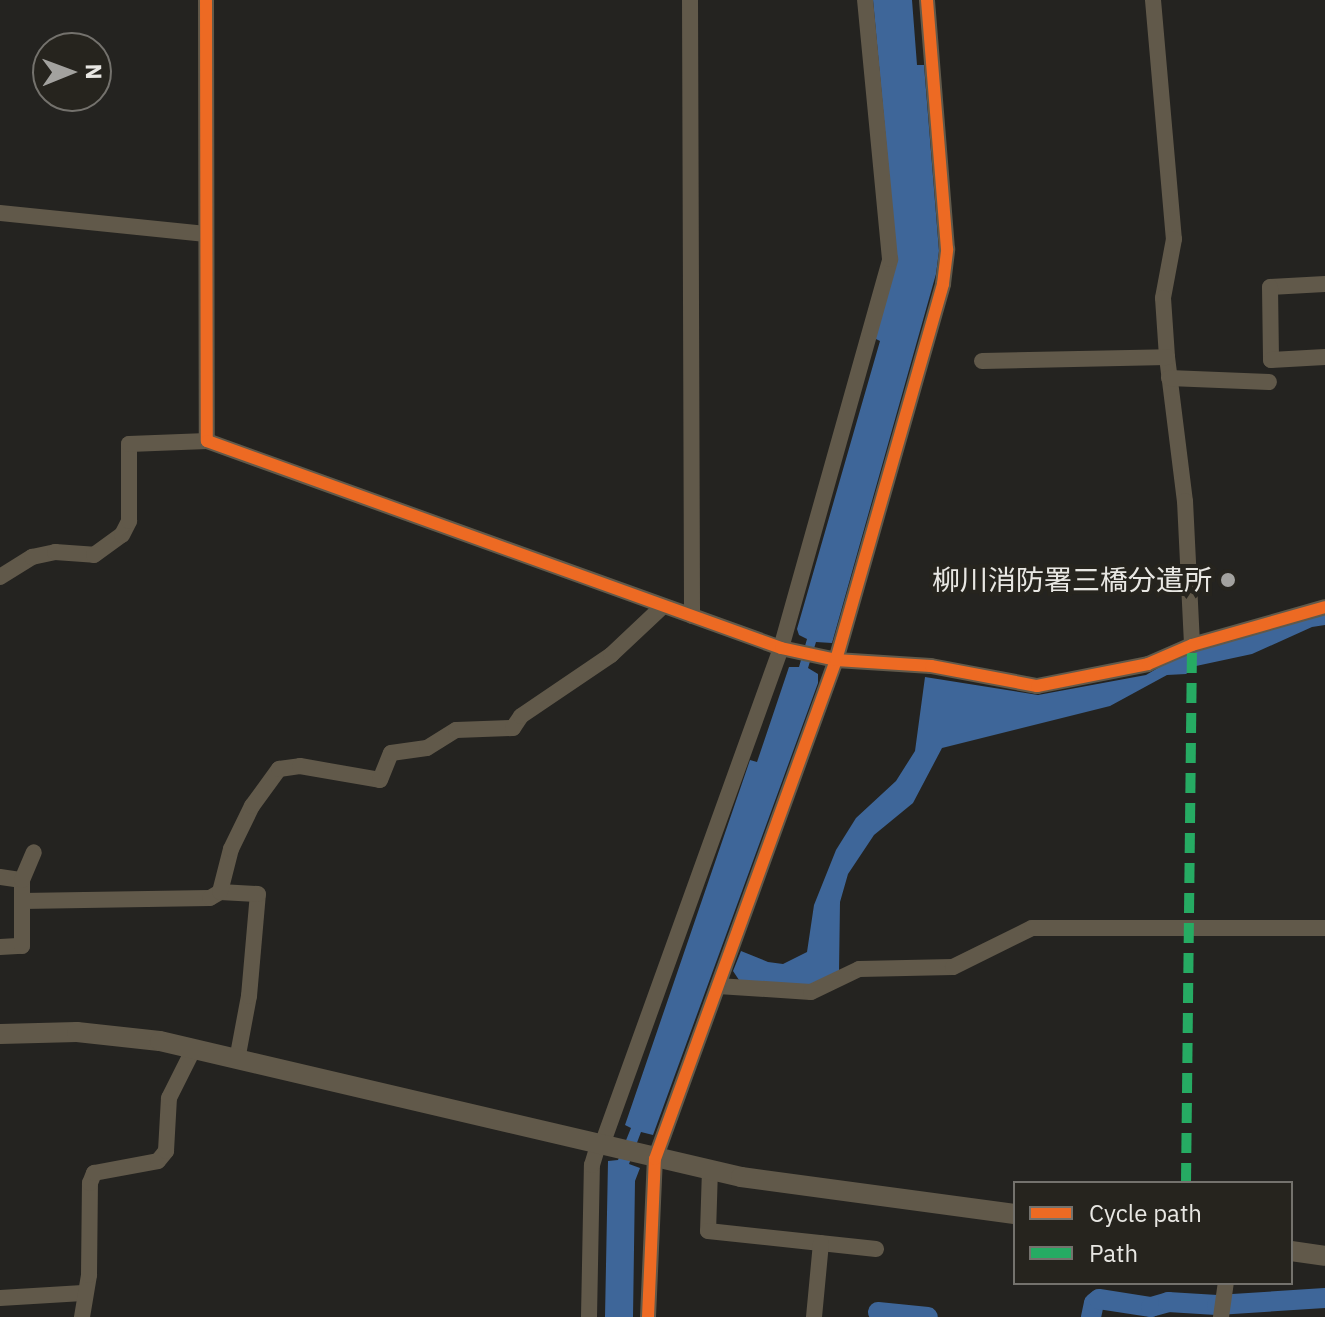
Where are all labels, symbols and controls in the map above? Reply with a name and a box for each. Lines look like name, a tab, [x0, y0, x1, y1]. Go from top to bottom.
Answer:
north arrow	[32, 32, 112, 112]
text: N	[80, 63, 109, 80]
place label: 柳川消防署三橋分遣所	[932, 563, 1212, 597]
marker: 柳川消防署三橋分遣所	[1219, 571, 1237, 589]
legend	[1013, 1181, 1293, 1285]
text: Cycle path	[1089, 1197, 1202, 1229]
text: Path	[1089, 1237, 1138, 1269]

